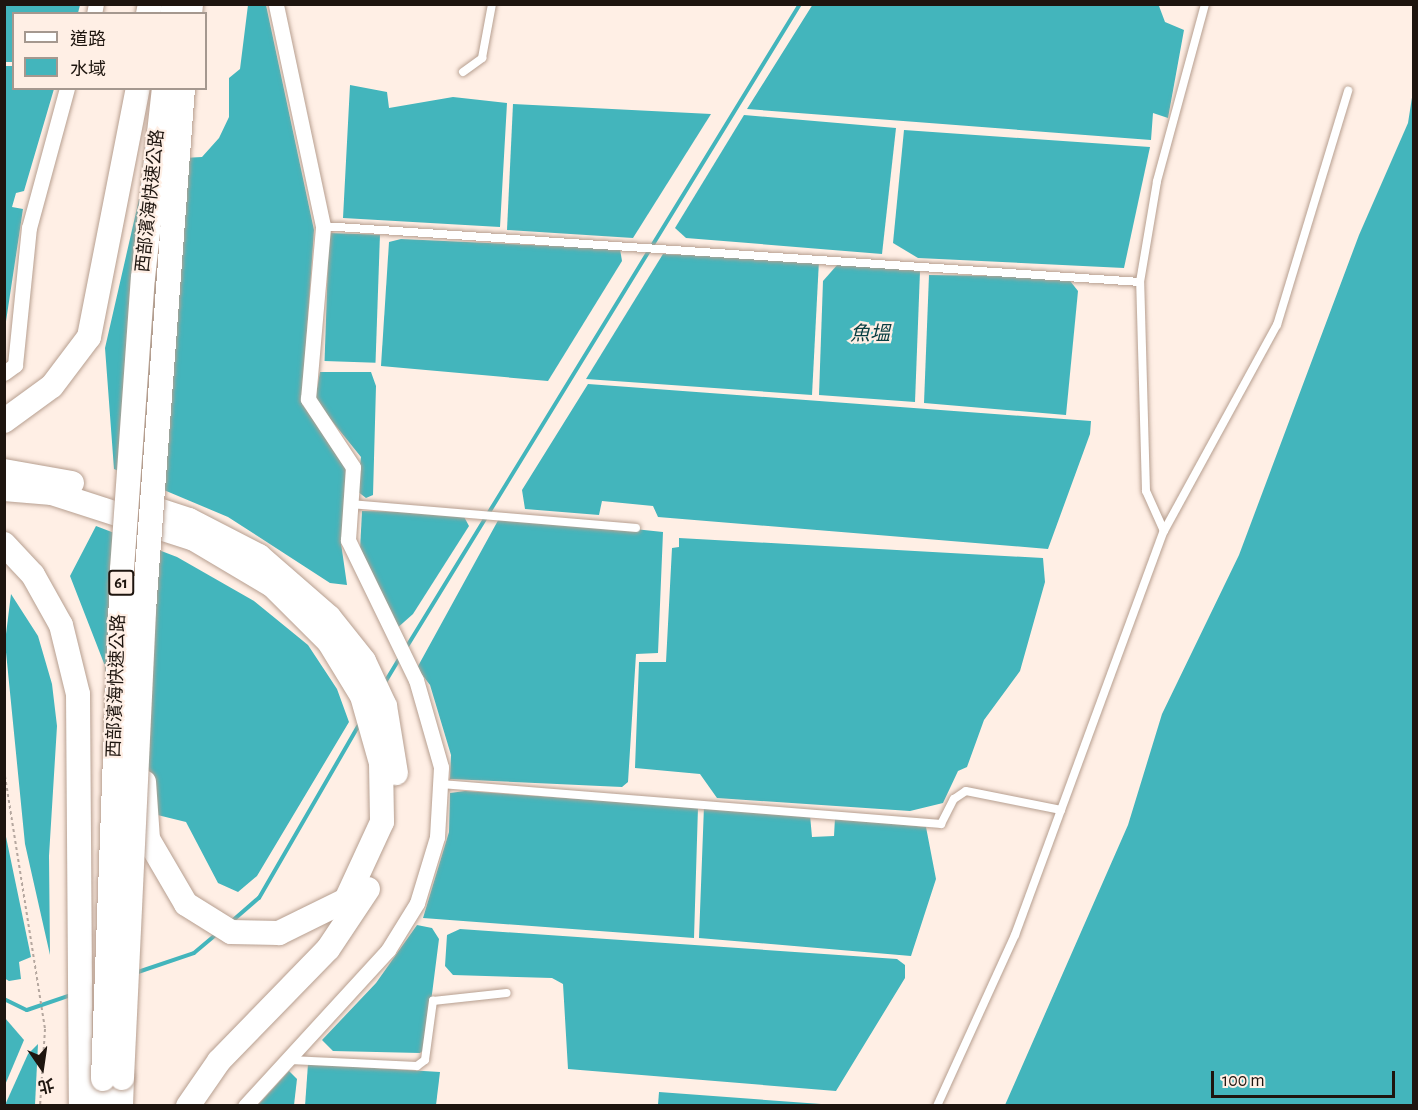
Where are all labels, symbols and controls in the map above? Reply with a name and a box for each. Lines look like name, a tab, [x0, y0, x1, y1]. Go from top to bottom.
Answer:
legend	[12, 12, 207, 90]
text: 道路	[70, 31, 106, 49]
text: 水域	[70, 61, 106, 79]
street label: 西部濱海快速公路	[133, 128, 169, 274]
water label: 魚塭	[850, 322, 890, 346]
road number: 61	[108, 570, 134, 596]
street label: 西部濱海快速公路	[104, 614, 130, 758]
north arrow	[12, 1038, 72, 1098]
scale bar	[1214, 1059, 1398, 1097]
text: 100 m	[1222, 1072, 1265, 1090]
text: 北	[36, 1076, 56, 1095]

